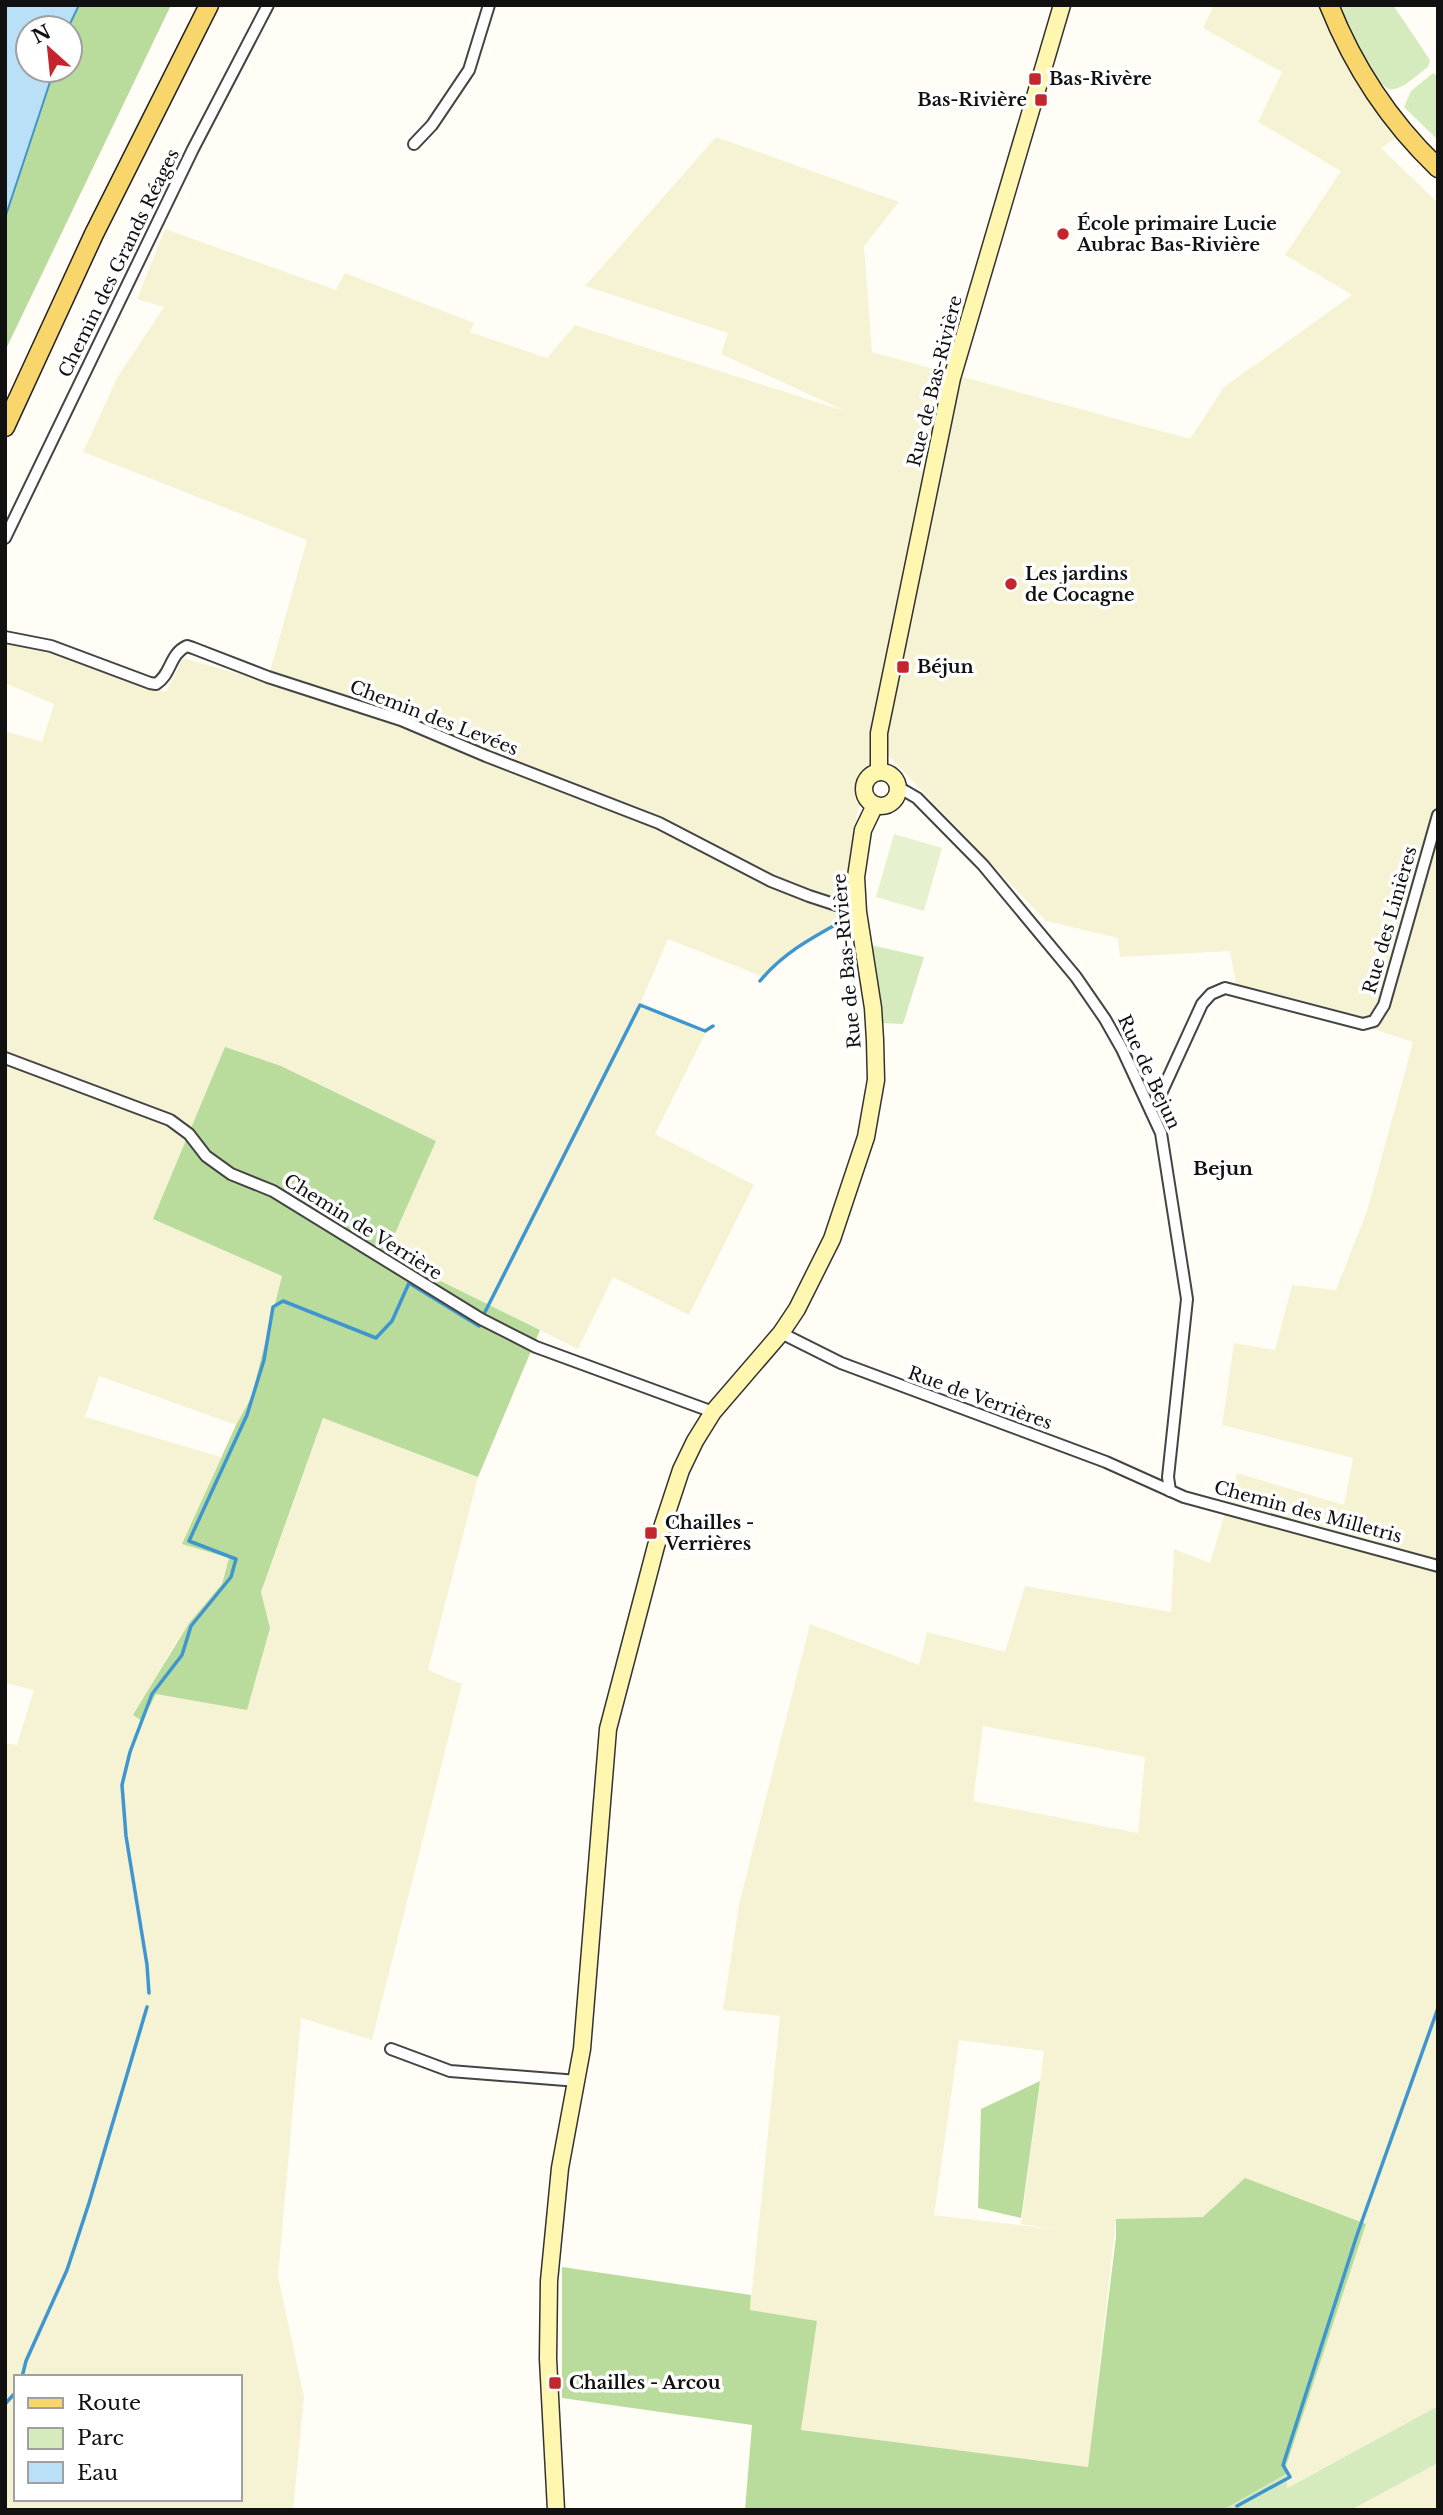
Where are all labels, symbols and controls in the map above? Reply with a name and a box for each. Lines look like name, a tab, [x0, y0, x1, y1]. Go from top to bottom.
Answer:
north arrow	[14, 14, 84, 84]
text: N	[28, 20, 55, 49]
place label: Bas-Rivère	[1049, 68, 1152, 90]
marker: Bas-Rivère	[1027, 71, 1043, 87]
place label: Bas-Rivière	[917, 89, 1027, 111]
marker: Bas-Rivière	[1033, 92, 1049, 108]
street label: Chemin des Grands Réages	[54, 145, 184, 381]
place label: École primaire Lucie Aubrac Bas-Rivière	[1076, 212, 1277, 256]
marker: École primaire Lucie Aubrac Bas-Rivière	[1055, 226, 1071, 242]
street label: Rue de Bas-Rivière	[903, 293, 967, 469]
place label: Les jardins de Cocagne	[1025, 563, 1135, 606]
marker: Les jardins de Cocagne	[1003, 576, 1019, 592]
place label: Béjun	[917, 656, 974, 678]
marker: Béjun	[895, 659, 911, 675]
street label: Chemin des Levées	[347, 676, 521, 760]
street label: Rue des Linières	[1358, 844, 1422, 996]
street label: Rue de Bas-Rivière	[828, 872, 866, 1050]
street label: Rue de Bejun	[1113, 1011, 1185, 1133]
district label: Bejun	[1193, 1157, 1253, 1180]
street label: Chemin de Verrière	[280, 1169, 446, 1285]
street label: Rue de Verrières	[905, 1362, 1055, 1434]
street label: Chemin des Milletris	[1212, 1476, 1404, 1548]
place label: Chailles - Verrières	[664, 1512, 754, 1555]
marker: Chailles - Verrières	[643, 1525, 659, 1541]
place label: Chailles - Arcou	[569, 2372, 721, 2394]
legend	[14, 2375, 242, 2501]
marker: Chailles - Arcou	[547, 2375, 563, 2391]
text: Route	[77, 2390, 141, 2416]
text: Parc	[77, 2425, 124, 2451]
text: Eau	[77, 2460, 118, 2486]

